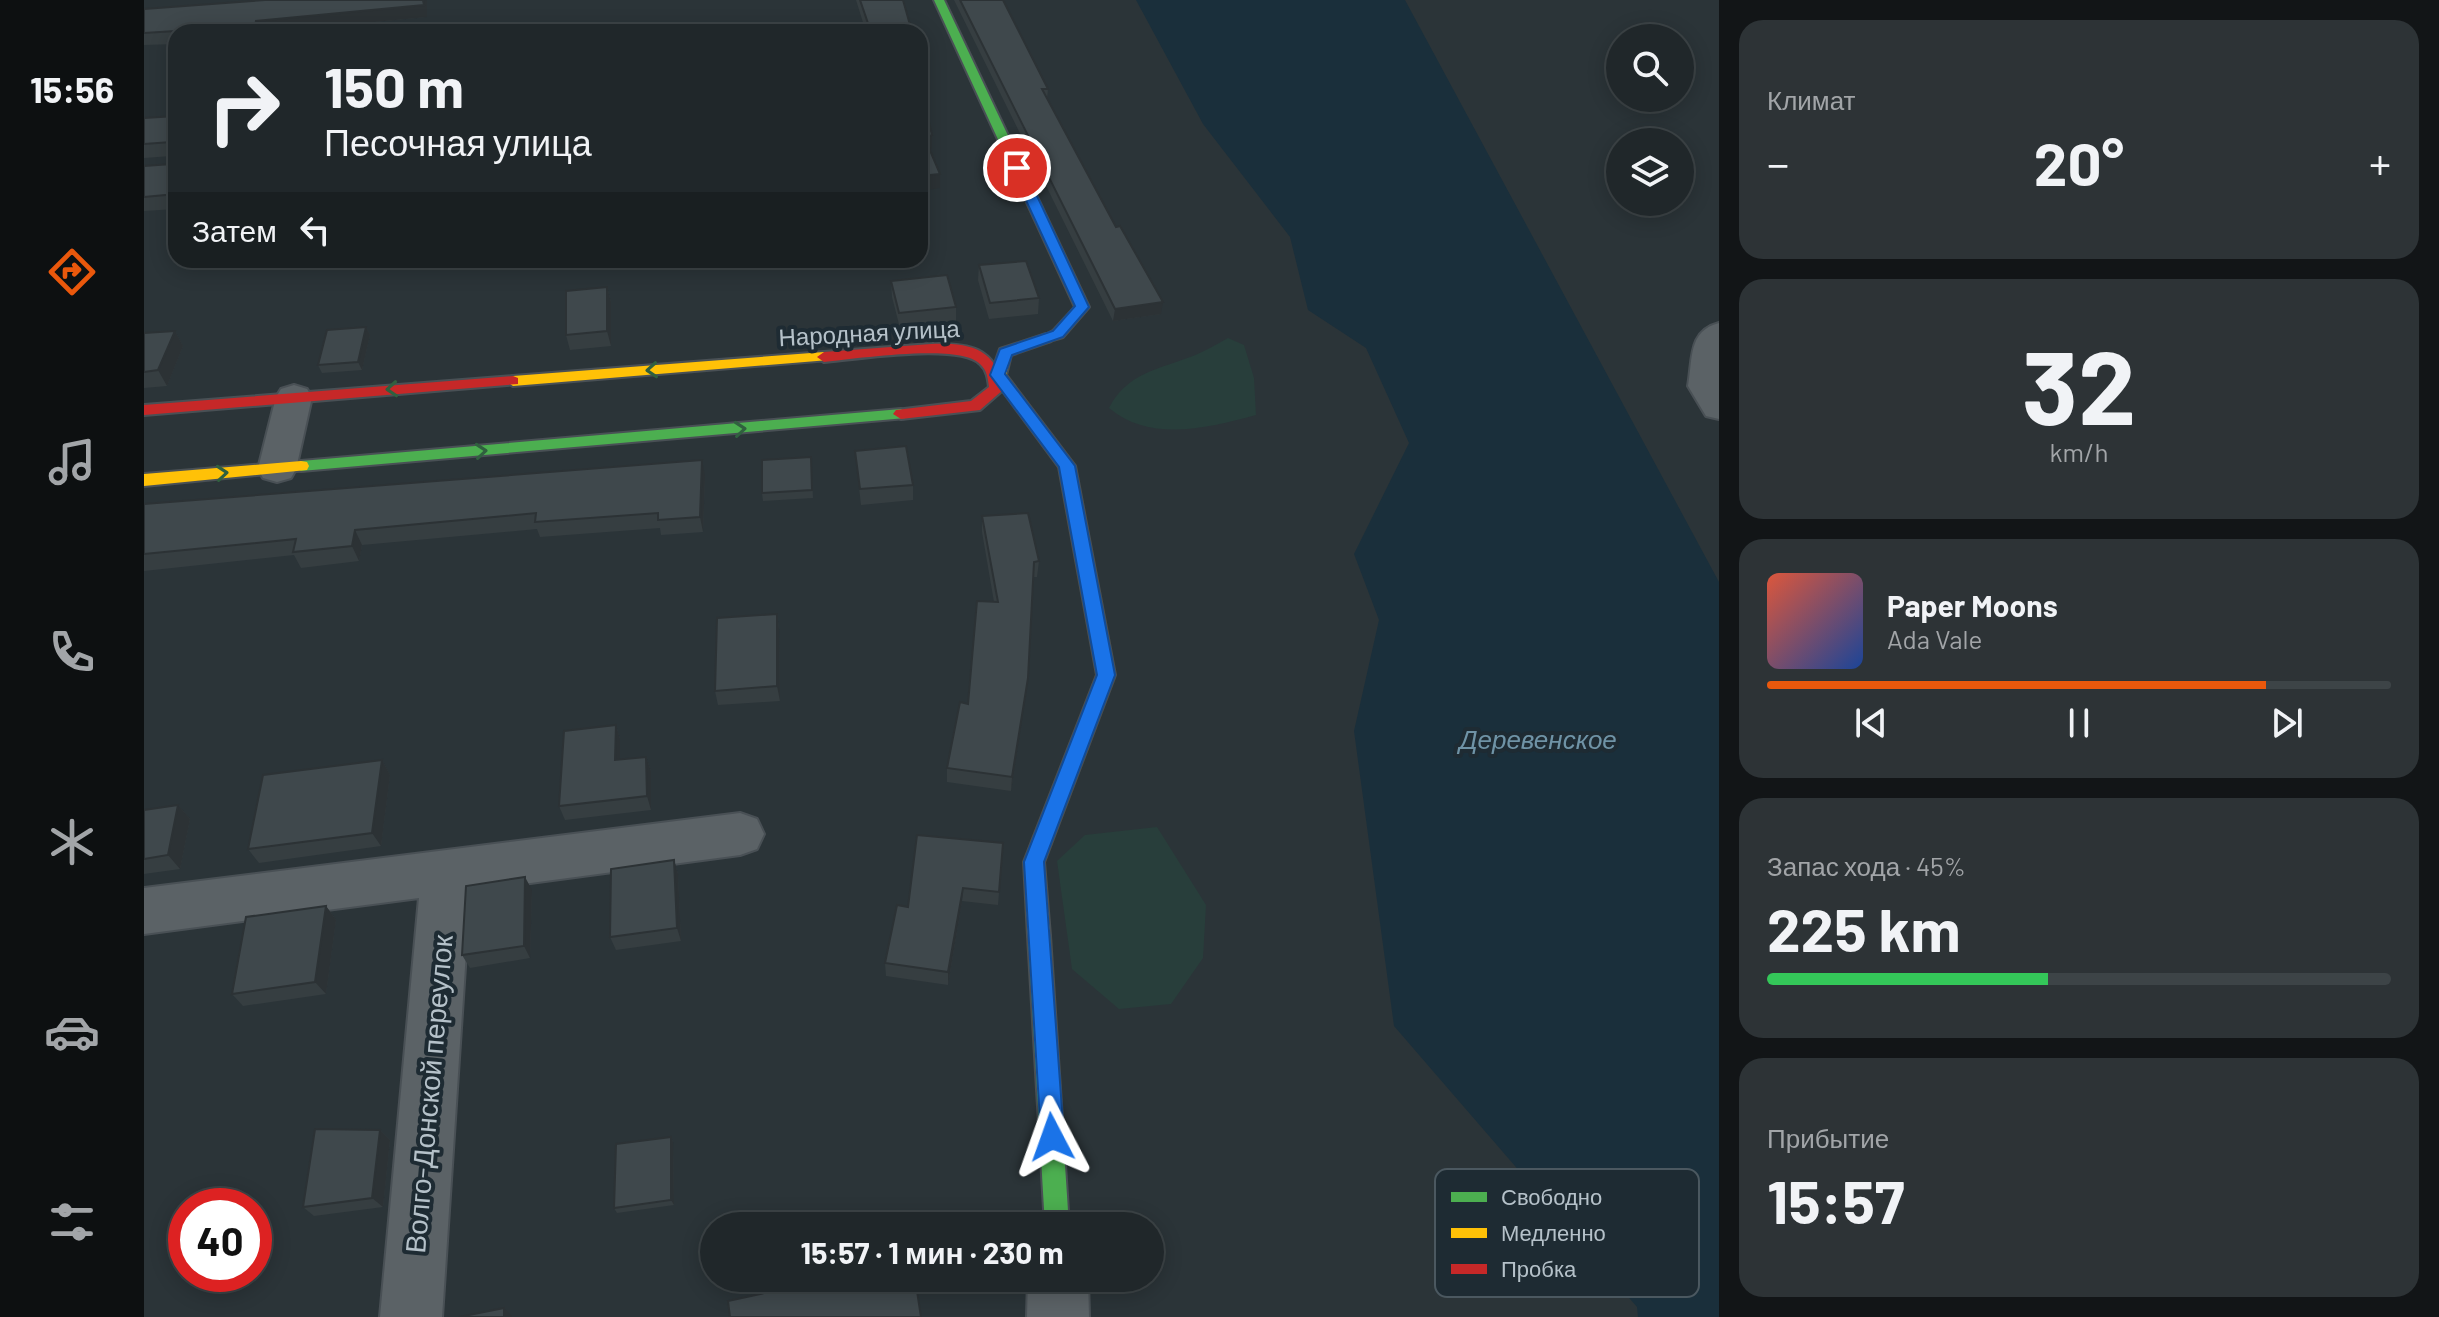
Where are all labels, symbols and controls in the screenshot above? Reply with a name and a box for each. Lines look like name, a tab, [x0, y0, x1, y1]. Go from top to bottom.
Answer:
map controls	[1606, 24, 1694, 216]
button: search	[1606, 24, 1694, 112]
text: 150 m	[324, 52, 464, 119]
icon: right	[192, 56, 296, 160]
text: 15:56	[30, 67, 114, 110]
text: Климат	[1767, 84, 1856, 115]
text: Песочная улица	[324, 120, 592, 163]
text: 20°	[2034, 126, 2124, 198]
button: layers	[1606, 128, 1694, 216]
pin	[983, 134, 1051, 202]
text: −	[1767, 136, 1789, 189]
text: +	[2369, 136, 2391, 189]
icon: arrive	[995, 146, 1039, 190]
icon: left	[293, 208, 337, 252]
text: Затем	[192, 212, 277, 248]
icon: directions	[44, 244, 100, 300]
street label: Народная улица	[778, 313, 961, 351]
text: 32	[2022, 321, 2136, 446]
one-way arrow	[645, 361, 658, 378]
one-way arrow	[385, 380, 398, 397]
one-way arrow	[734, 420, 747, 437]
icon: music	[44, 434, 100, 490]
text: km/h	[2050, 436, 2108, 467]
one-way arrow	[475, 443, 488, 460]
one-way arrow	[216, 465, 229, 482]
text: Paper Moons	[1887, 587, 2058, 623]
text: Ada Vale	[1887, 623, 1982, 654]
icon: phone	[44, 624, 100, 680]
icon: previous	[1849, 701, 1893, 745]
icon: pause	[2057, 701, 2101, 745]
icon: next	[2265, 701, 2309, 745]
water label: Деревенское	[1456, 723, 1617, 754]
icon: climate	[44, 814, 100, 870]
text: Запас хода · 45%	[1767, 850, 1966, 881]
text: 225 km	[1767, 892, 1961, 964]
street label: Волго-Донской переулок	[397, 933, 459, 1255]
icon: car	[44, 1004, 100, 1060]
position arrow	[1010, 1095, 1094, 1179]
text: Прибытие	[1767, 1122, 1889, 1153]
text: 15:57	[1767, 1164, 1905, 1236]
legend	[1435, 1169, 1699, 1297]
text: Свободно	[1501, 1183, 1602, 1210]
speed limit sign: 40	[168, 1188, 272, 1292]
icon: filters	[44, 1194, 100, 1250]
text: Медленно	[1501, 1219, 1606, 1246]
text: 15:57 · 1 мин · 230 m	[801, 1234, 1063, 1270]
text: Пробка	[1501, 1255, 1577, 1282]

